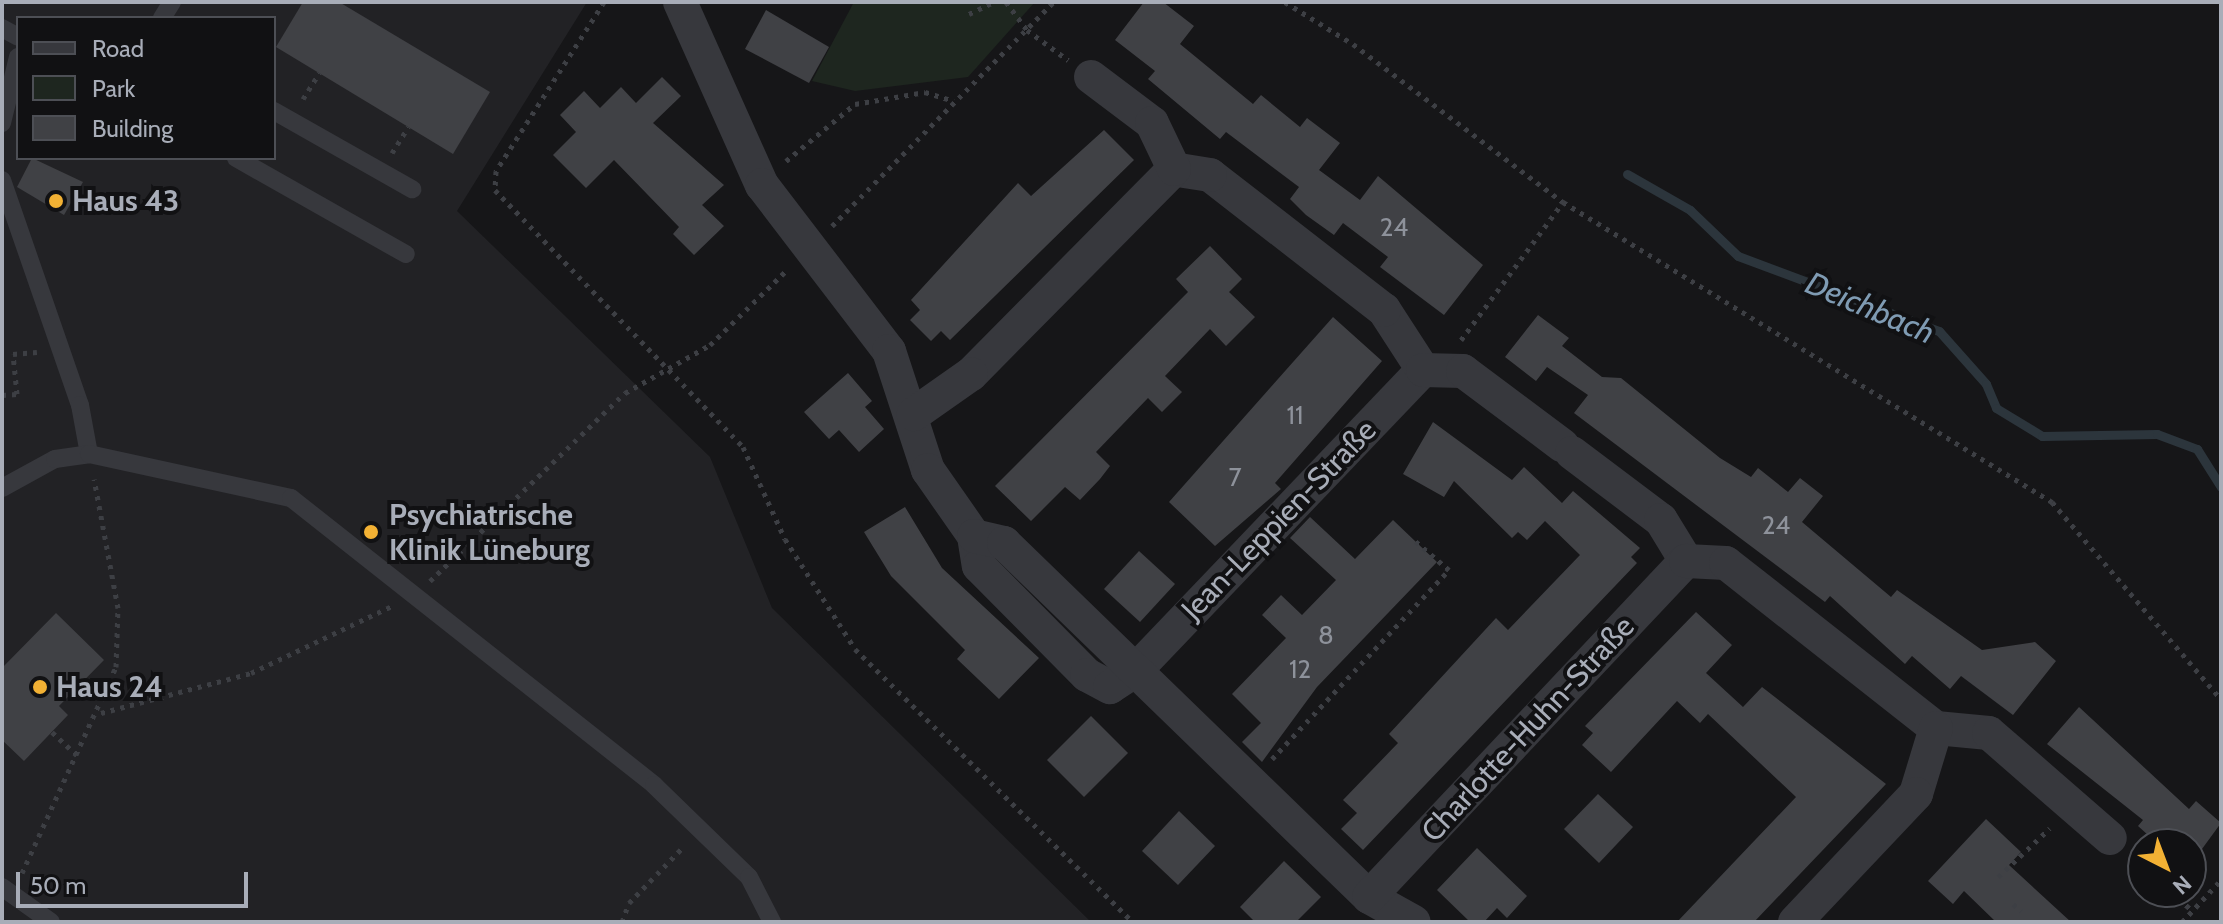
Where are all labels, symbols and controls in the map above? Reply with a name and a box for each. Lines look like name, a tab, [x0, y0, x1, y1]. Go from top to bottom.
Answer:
legend	[16, 16, 276, 160]
text: Road	[92, 34, 144, 63]
text: Park	[92, 74, 135, 103]
text: Building	[92, 114, 173, 143]
place label: Haus 43	[72, 183, 179, 219]
marker: Haus 43	[47, 192, 65, 210]
house number: 24	[1380, 212, 1408, 244]
water label: Deichbach	[1800, 264, 1940, 352]
house number: 11	[1287, 400, 1303, 432]
street label: Jean-Leppien-Straße	[1174, 412, 1384, 628]
house number: 7	[1228, 462, 1242, 494]
place label: Psychiatrische Klinik Lüneburg	[389, 497, 590, 568]
house number: 24	[1762, 510, 1790, 542]
marker: Psychiatrische Klinik Lüneburg	[360, 521, 382, 543]
street label: Charlotte-Huhn-Straße	[1414, 609, 1642, 849]
house number: 8	[1318, 620, 1334, 652]
house number: 12	[1289, 654, 1311, 686]
place label: Haus 24	[56, 669, 163, 705]
marker: Haus 24	[31, 678, 49, 696]
north arrow	[2127, 828, 2207, 908]
scale bar	[20, 856, 252, 906]
text: N	[2167, 869, 2197, 900]
text: 50 m	[30, 871, 86, 900]

